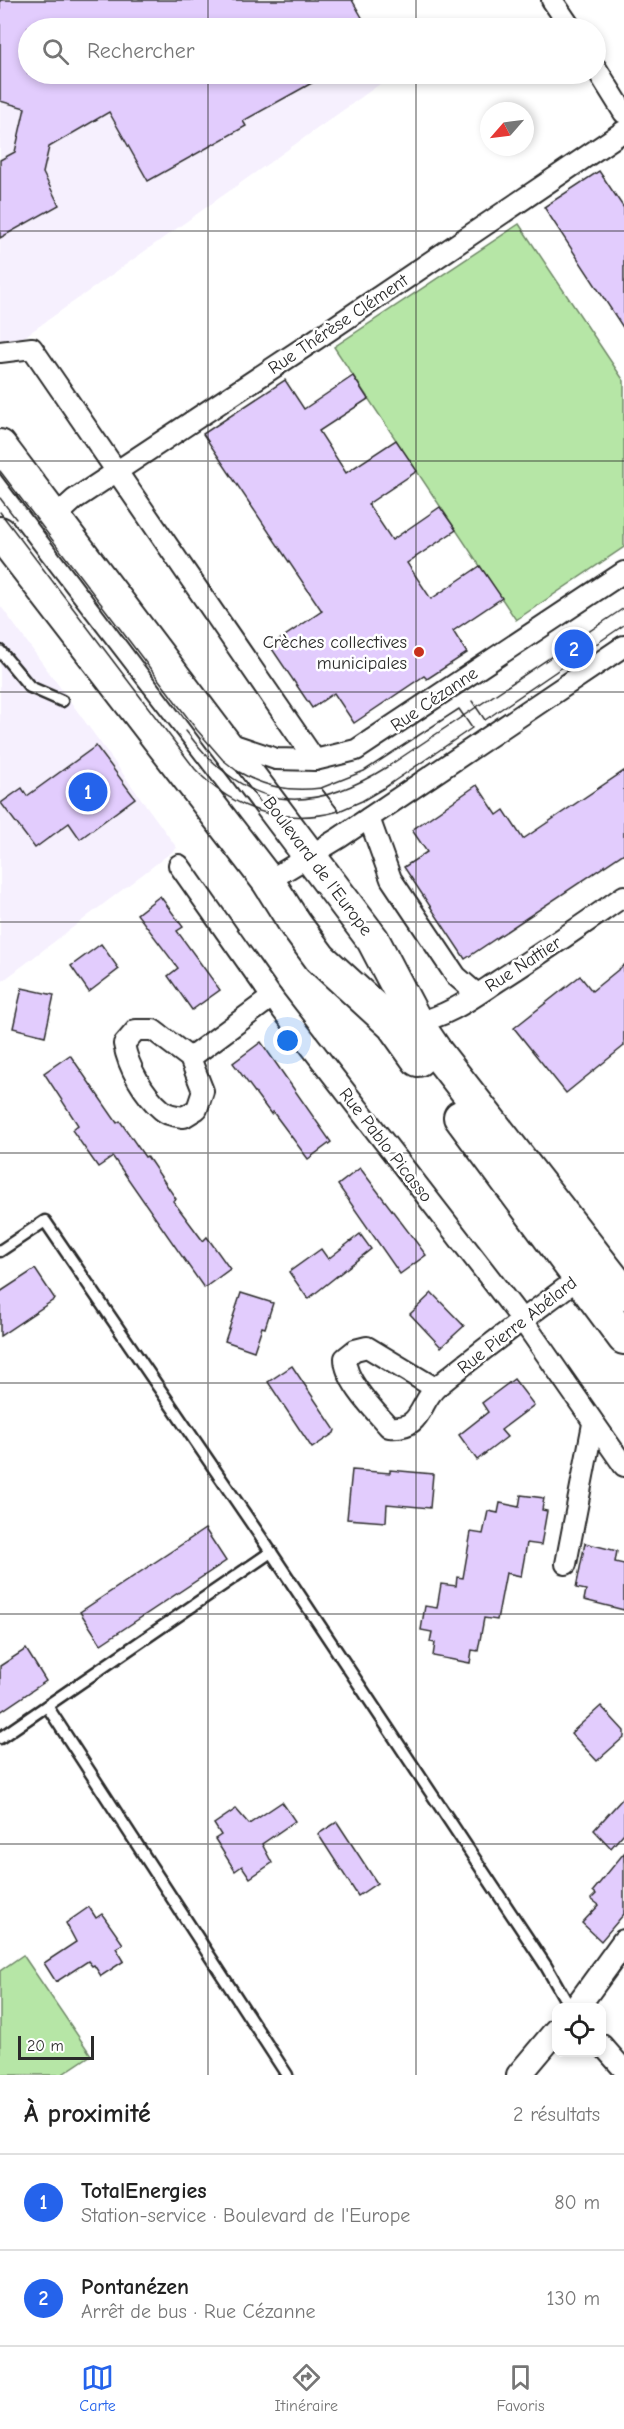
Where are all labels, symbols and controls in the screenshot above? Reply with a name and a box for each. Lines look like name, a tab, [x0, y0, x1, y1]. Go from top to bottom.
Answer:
search box	[18, 18, 606, 84]
icon: search	[39, 35, 72, 68]
text: Rechercher	[87, 38, 195, 64]
north arrow	[480, 102, 534, 156]
street label: Rue Thérèse Clément	[264, 269, 413, 379]
pin: 2	[554, 626, 594, 672]
place label: Crèches collectives municipales	[263, 632, 407, 674]
marker: Crèches collectives municipales	[412, 645, 426, 659]
street label: Rue Cézanne	[387, 663, 482, 736]
pin: 1	[68, 770, 107, 814]
street label: Boulevard de l'Europe	[259, 793, 377, 940]
street label: Rue Nattier	[481, 932, 566, 997]
your location	[273, 1026, 302, 1055]
street label: Rue Pablo Picasso	[334, 1084, 437, 1207]
street label: Rue Pierre Abélard	[453, 1272, 581, 1378]
map controls	[552, 2003, 606, 2057]
button: locate	[552, 2003, 606, 2057]
scale bar	[18, 2033, 94, 2060]
text: 20 m	[27, 2037, 64, 2055]
text: À proximité	[24, 2099, 151, 2129]
text: 2 résultats	[513, 2103, 600, 2126]
text: TotalEnergies	[81, 2178, 207, 2204]
text: 1	[40, 2191, 47, 2214]
text: 80 m	[554, 2191, 600, 2214]
text: Station-service · Boulevard de l'Europe	[81, 2204, 410, 2227]
text: Pontanézen	[81, 2274, 189, 2300]
text: 2	[39, 2287, 48, 2310]
text: 130 m	[547, 2287, 600, 2310]
text: Arrêt de bus · Rue Cézanne	[81, 2300, 316, 2323]
tab: Carte	[79, 2361, 116, 2415]
tab: Itinéraire	[275, 2361, 338, 2415]
tab: Favoris	[497, 2361, 545, 2415]

